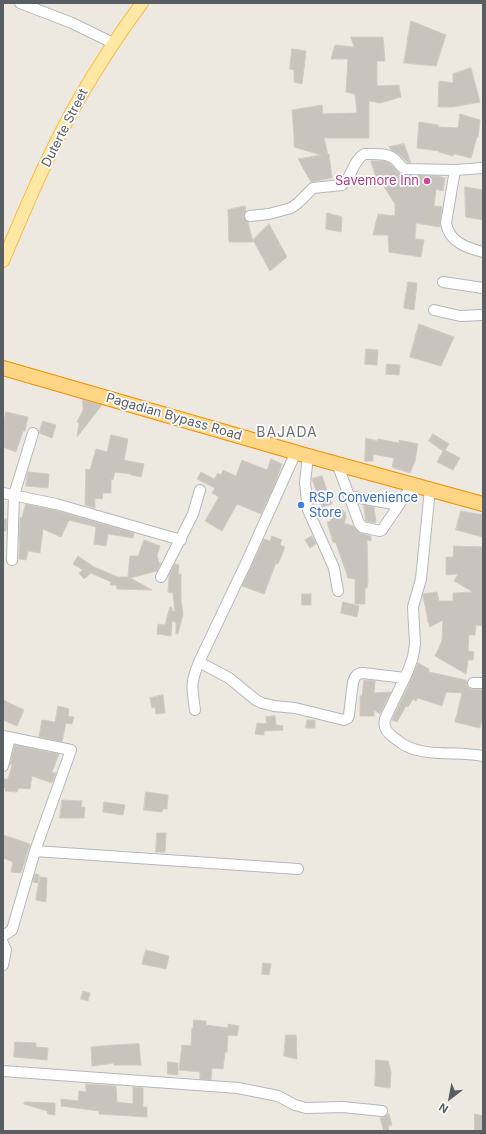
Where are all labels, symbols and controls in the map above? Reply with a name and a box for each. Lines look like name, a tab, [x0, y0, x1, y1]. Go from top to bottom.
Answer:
street label: Duterte Street	[39, 86, 91, 170]
place label: Savemore Inn	[335, 173, 419, 189]
marker: Savemore Inn	[422, 176, 432, 186]
street label: Pagadian Bypass Road	[104, 390, 244, 444]
district label: BAJADA	[256, 425, 318, 441]
place label: RSP Convenience Store	[309, 490, 418, 521]
marker: RSP Convenience Store	[296, 500, 306, 510]
north arrow	[430, 1078, 470, 1118]
text: N	[436, 1100, 451, 1116]

